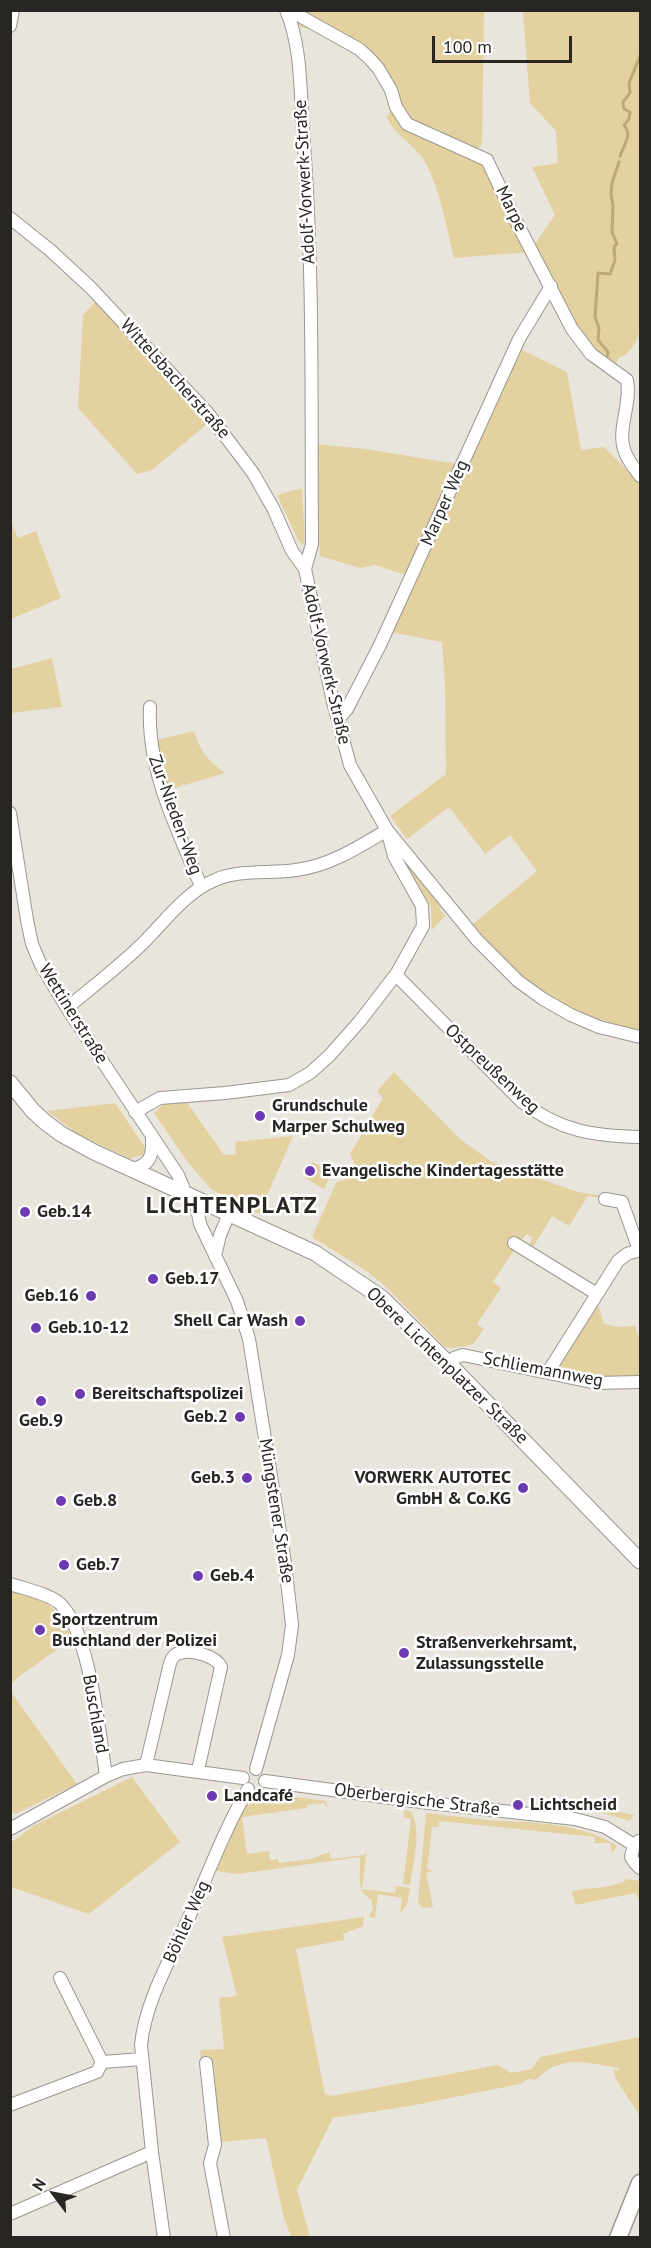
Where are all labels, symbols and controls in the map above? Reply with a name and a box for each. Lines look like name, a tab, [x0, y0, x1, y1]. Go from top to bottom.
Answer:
scale bar	[435, 24, 574, 62]
text: 100 m	[443, 35, 492, 58]
street label: Adolf-Vorwerk-Straße	[290, 99, 320, 265]
street label: Marpe	[491, 183, 531, 235]
street label: Wittelsbacherstraße	[115, 315, 235, 443]
street label: Marper Weg	[416, 457, 474, 549]
street label: Adolf-Vorwerk-Straße	[297, 581, 355, 747]
street label: Zur-Nieden-Weg	[143, 752, 207, 878]
street label: Wettinerstraße	[34, 960, 112, 1068]
street label: Ostpreußenweg	[440, 1020, 544, 1118]
place label: Grundschule Marper Schulweg	[272, 1095, 405, 1138]
marker: Grundschule Marper Schulweg	[253, 1109, 267, 1123]
place label: Evangelische Kindertagesstätte	[322, 1160, 564, 1182]
marker: Evangelische Kindertagesstätte	[303, 1164, 317, 1178]
district label: LICHTENPLATZ	[146, 1192, 318, 1220]
place label: Geb.14	[37, 1201, 91, 1223]
marker: Geb.14	[18, 1205, 32, 1219]
place label: Geb.17	[165, 1268, 219, 1290]
marker: Geb.17	[146, 1272, 160, 1286]
street label: Obere Lichtenplatzer Straße	[362, 1283, 532, 1449]
place label: Geb.16	[25, 1285, 79, 1307]
marker: Geb.16	[84, 1289, 98, 1303]
place label: Shell Car Wash	[174, 1310, 288, 1332]
marker: Shell Car Wash	[293, 1314, 307, 1328]
place label: Geb.10-12	[48, 1317, 129, 1339]
marker: Geb.10-12	[29, 1321, 43, 1335]
street label: Schliemannweg	[481, 1348, 605, 1392]
place label: Bereitschaftspolizei	[92, 1383, 244, 1405]
marker: Bereitschaftspolizei	[73, 1387, 87, 1401]
marker: Geb.9	[34, 1394, 48, 1408]
place label: Geb.2	[184, 1406, 228, 1428]
place label: Geb.9	[19, 1410, 63, 1432]
marker: Geb.2	[233, 1410, 247, 1424]
street label: Müngstener Straße	[254, 1437, 298, 1585]
place label: Geb.3	[191, 1467, 235, 1489]
place label: VORWERK AUTOTEC GmbH & Co.KG	[354, 1467, 511, 1510]
marker: Geb.3	[240, 1471, 254, 1485]
marker: VORWERK AUTOTEC GmbH & Co.KG	[516, 1481, 530, 1495]
place label: Geb.8	[73, 1490, 117, 1512]
marker: Geb.8	[54, 1494, 68, 1508]
place label: Geb.7	[76, 1554, 120, 1576]
marker: Geb.7	[57, 1558, 71, 1572]
place label: Geb.4	[210, 1565, 254, 1587]
marker: Geb.4	[191, 1569, 205, 1583]
place label: Sportzentrum Buschland der Polizei	[52, 1609, 217, 1652]
marker: Sportzentrum Buschland der Polizei	[33, 1623, 47, 1637]
place label: Straßenverkehrsamt, Zulassungsstelle	[416, 1632, 577, 1674]
marker: Straßenverkehrsamt, Zulassungsstelle	[397, 1646, 411, 1660]
street label: Buschland	[77, 1673, 113, 1755]
street label: Oberbergische Straße	[333, 1779, 501, 1821]
place label: Landcafé	[224, 1785, 293, 1807]
marker: Landcafé	[205, 1789, 219, 1803]
place label: Lichtscheid	[530, 1794, 617, 1816]
marker: Lichtscheid	[511, 1798, 525, 1812]
street label: Böhler Weg	[159, 1877, 215, 1967]
north arrow	[24, 2164, 84, 2224]
text: N	[27, 2175, 50, 2194]

